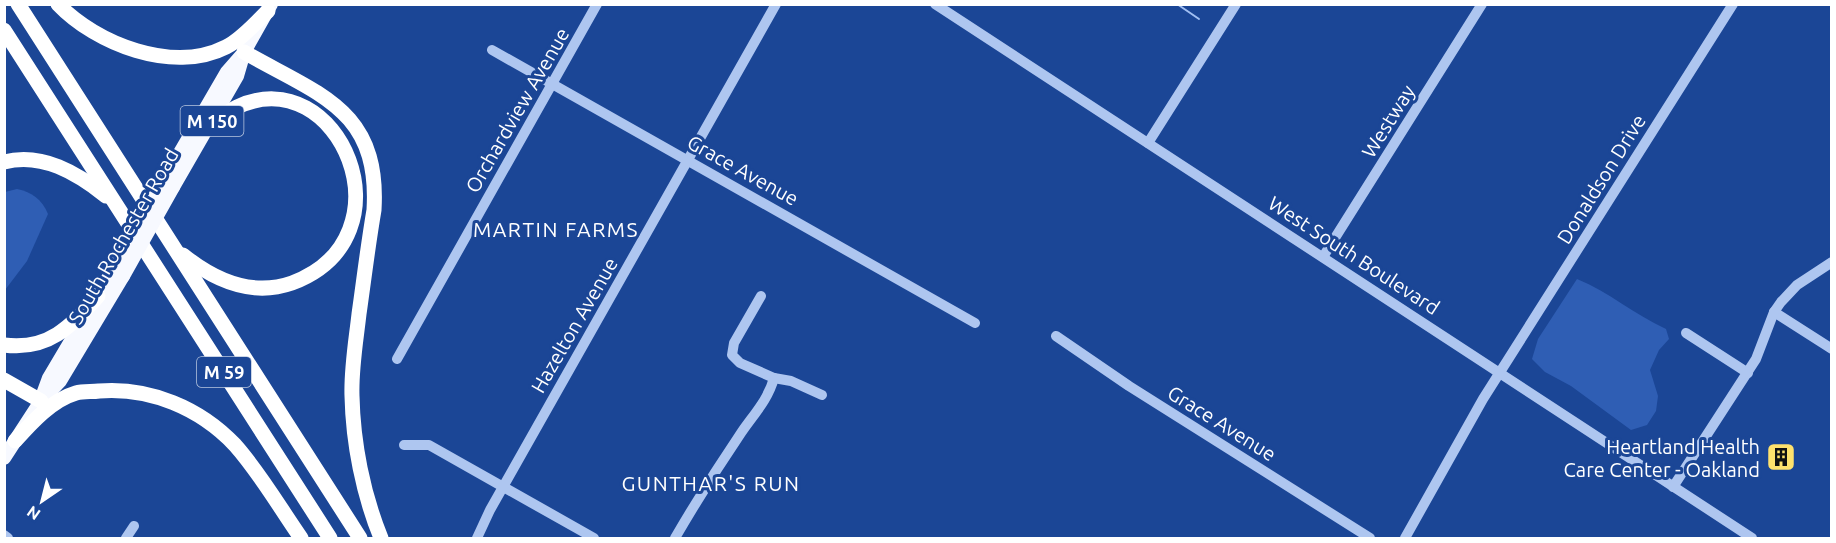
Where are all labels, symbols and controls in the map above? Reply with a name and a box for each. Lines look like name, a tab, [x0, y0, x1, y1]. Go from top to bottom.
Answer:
street label: Orchardview Avenue	[460, 23, 574, 197]
street label: Westway	[1357, 80, 1419, 162]
road number: M 150	[180, 106, 244, 136]
street label: Donaldson Drive	[1552, 110, 1650, 248]
street label: Grace Avenue	[683, 130, 803, 210]
street label: South Rochester Road	[63, 144, 183, 328]
street label: West South Boulevard	[1264, 191, 1444, 319]
district label: MARTIN FARMS	[473, 217, 639, 241]
street label: Hazelton Avenue	[526, 253, 622, 397]
road number: M 59	[197, 357, 251, 387]
street label: Grace Avenue	[1164, 381, 1280, 465]
place label: Heartland Health Care Center - Oakland	[1564, 435, 1760, 481]
building icon: Heartland Health Care Center - Oakland	[1765, 441, 1797, 473]
north arrow	[12, 471, 72, 531]
district label: GUNTHAR'S RUN	[621, 471, 801, 495]
text: N	[23, 502, 43, 524]

